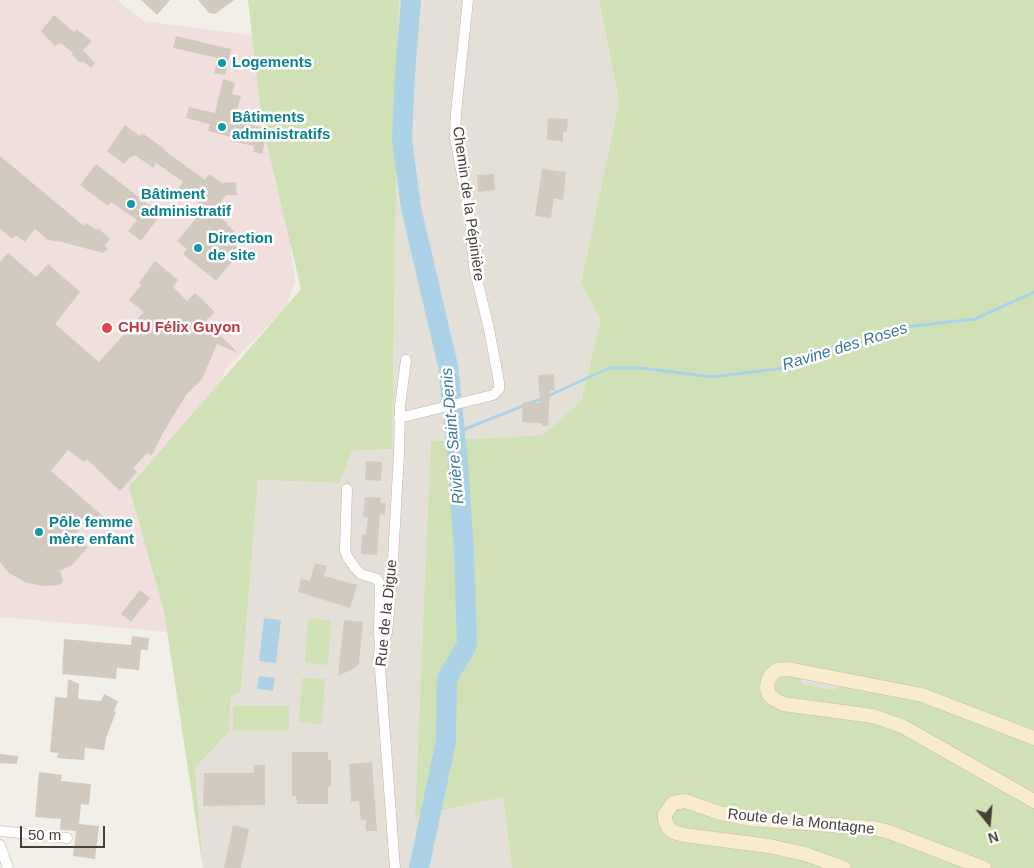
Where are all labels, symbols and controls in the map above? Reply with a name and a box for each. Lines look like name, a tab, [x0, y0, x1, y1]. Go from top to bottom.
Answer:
place label: Logements	[232, 54, 312, 72]
marker: Logements	[216, 57, 228, 69]
place label: Bâtiments administratifs	[232, 109, 330, 144]
marker: Bâtiments administratifs	[216, 121, 228, 133]
street label: Chemin de la Pépinière	[448, 126, 488, 282]
place label: Bâtiment administratif	[141, 186, 231, 221]
marker: Bâtiment administratif	[125, 198, 137, 210]
place label: Direction de site	[208, 230, 273, 265]
marker: Direction de site	[192, 242, 204, 254]
place label: CHU Félix Guyon	[118, 319, 241, 337]
water label: Ravine des Roses	[780, 319, 910, 375]
marker: CHU Félix Guyon	[100, 321, 114, 335]
water label: Rivière Saint-Denis	[437, 367, 469, 505]
place label: Pôle femme mère enfant	[49, 514, 134, 549]
marker: Pôle femme mère enfant	[33, 526, 45, 538]
street label: Rue de la Digue	[372, 559, 402, 667]
north arrow	[964, 798, 1014, 848]
street label: Route de la Montagne	[727, 805, 875, 839]
scale bar	[22, 816, 108, 848]
text: 50 m	[28, 826, 61, 843]
text: N	[986, 828, 1001, 846]

